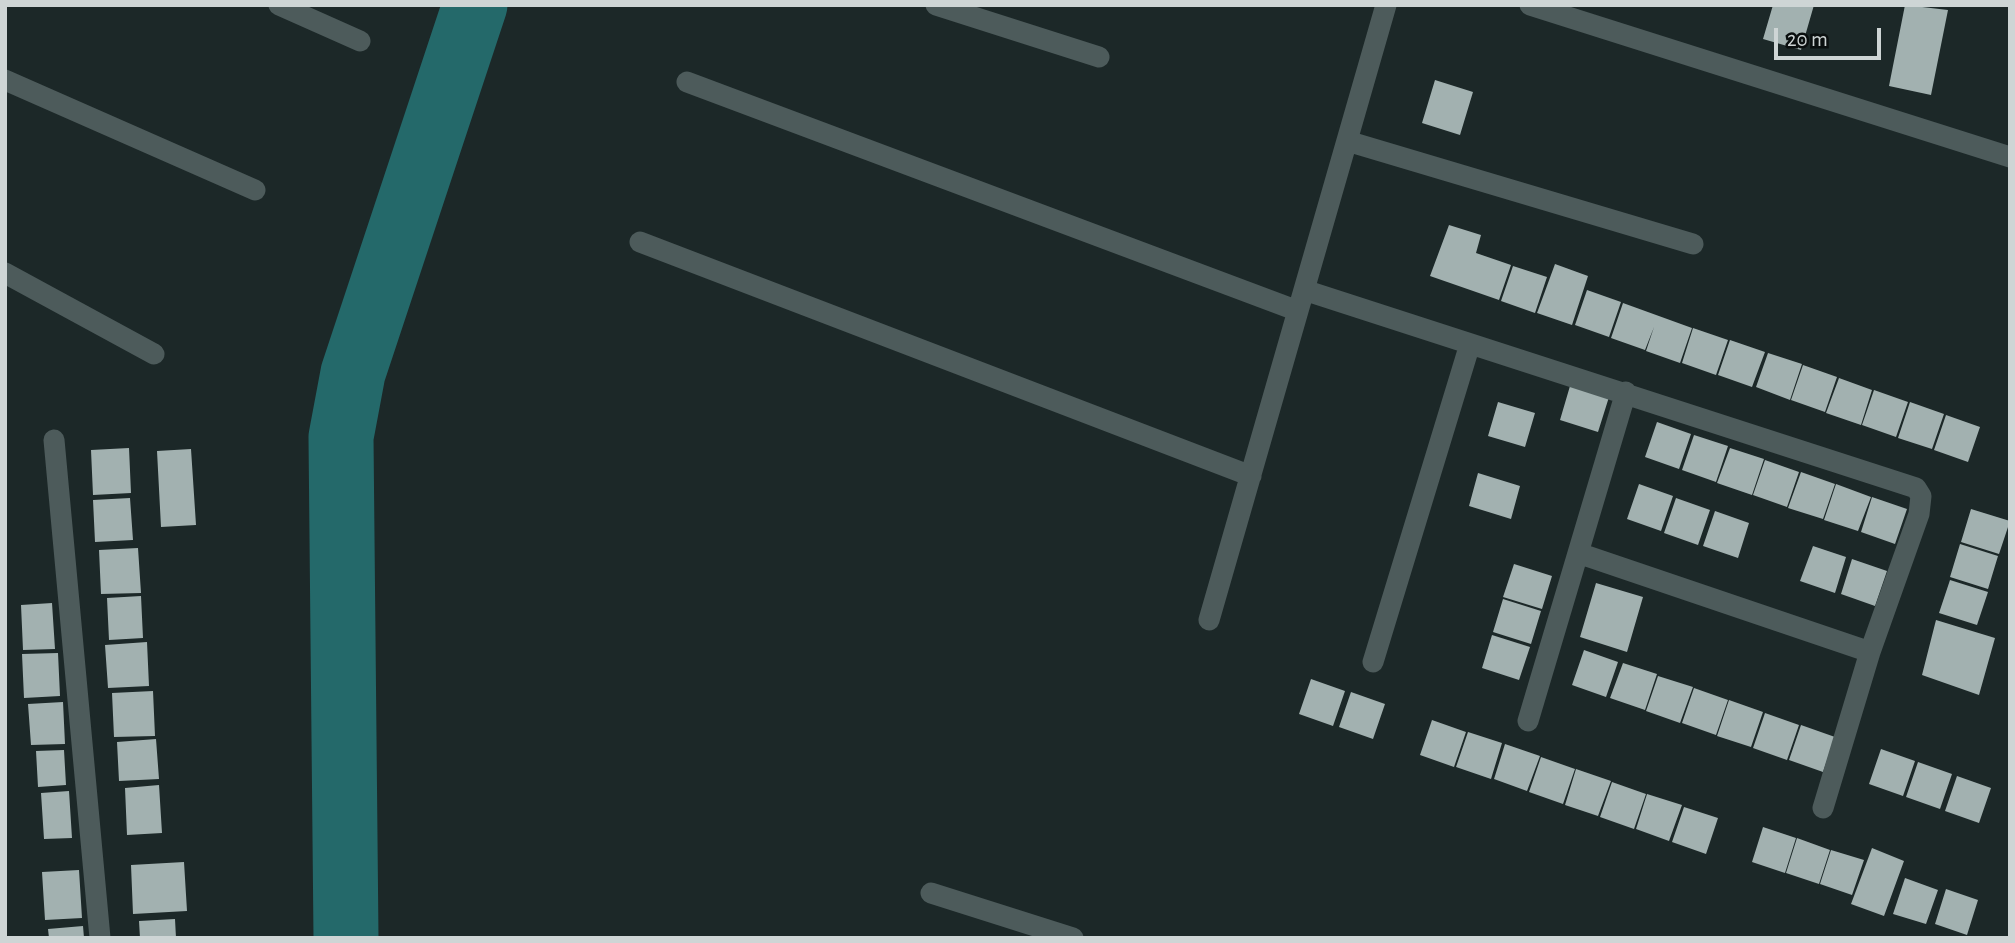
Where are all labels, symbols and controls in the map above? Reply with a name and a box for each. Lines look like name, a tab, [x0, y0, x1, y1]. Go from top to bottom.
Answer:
scale bar	[1777, 14, 1884, 58]
text: 20 m	[1787, 29, 1828, 50]

